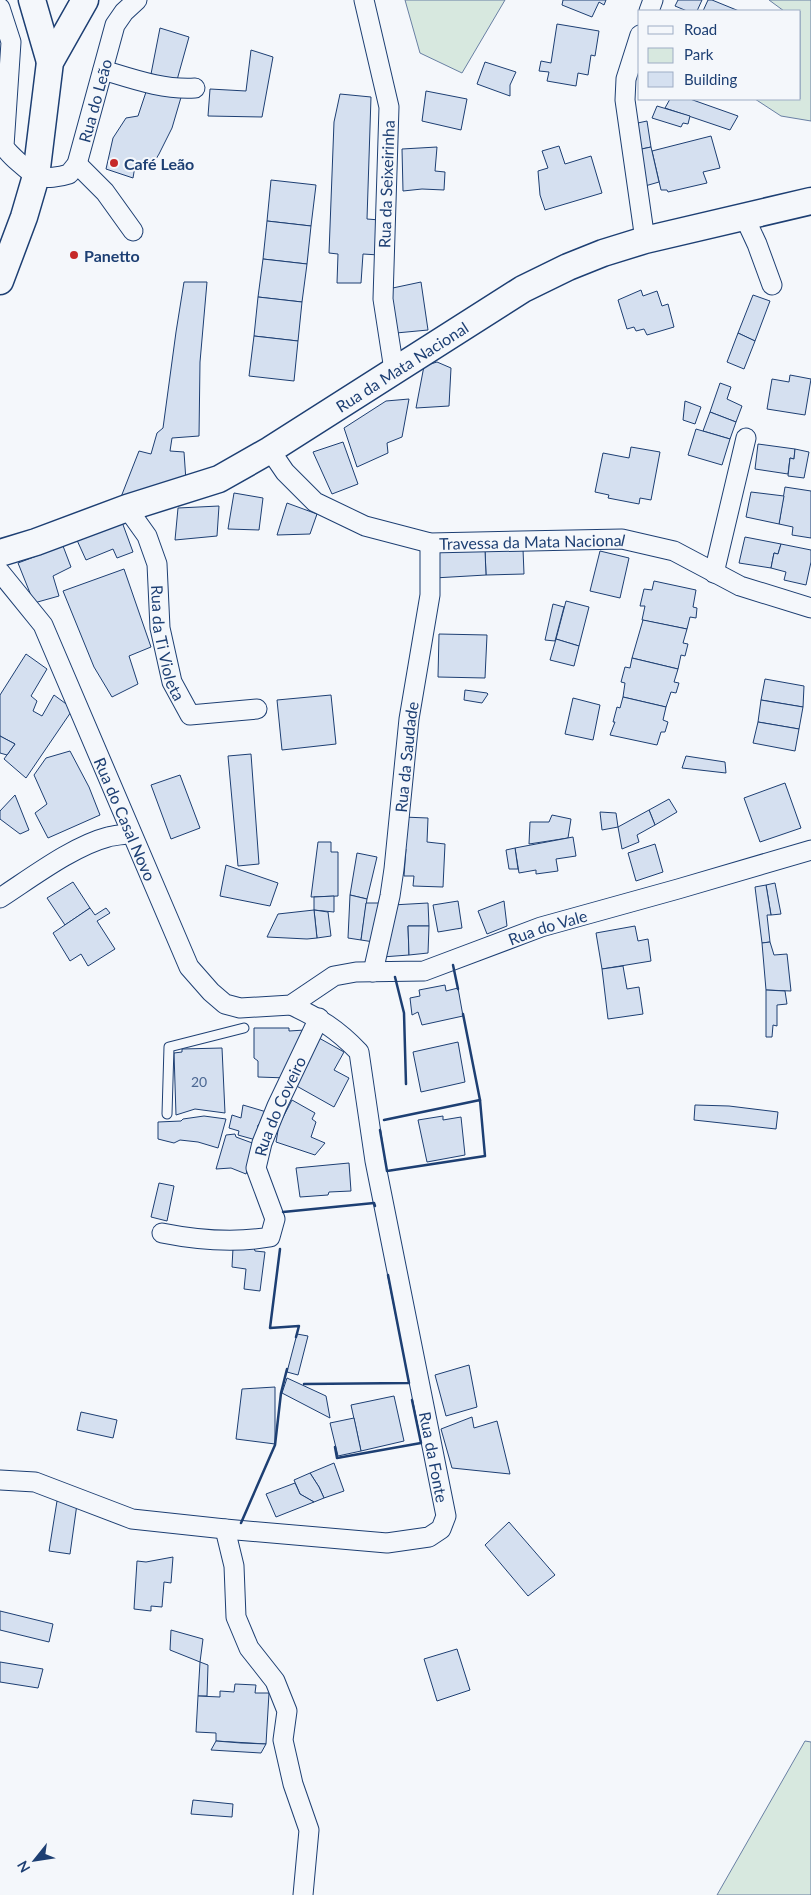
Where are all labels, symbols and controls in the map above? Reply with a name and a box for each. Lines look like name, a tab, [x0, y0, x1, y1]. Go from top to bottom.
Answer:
legend	[638, 10, 801, 100]
text: Road	[684, 20, 717, 38]
text: Park	[684, 45, 714, 63]
street label: Rua do Leão	[74, 57, 115, 144]
text: Building	[684, 70, 737, 88]
street label: Rua da Seixeirinha	[374, 120, 398, 248]
place label: Café Leão	[124, 154, 194, 173]
marker: Café Leão	[108, 157, 120, 169]
place label: Panetto	[84, 246, 140, 265]
marker: Panetto	[68, 249, 80, 261]
street label: Rua da Mata Nacional	[332, 317, 471, 415]
street label: Travessa da Mata Nacional	[439, 530, 627, 552]
street label: Rua da Ti Violeta	[148, 585, 190, 703]
street label: Rua da Saudade	[390, 700, 421, 813]
street label: Rua do Casal Novo	[91, 754, 160, 883]
street label: Rua do Vale	[505, 905, 589, 948]
street label: Rua do Coveiro	[250, 1053, 309, 1158]
house number: 20	[191, 1073, 207, 1090]
street label: Rua da Fonte	[416, 1410, 452, 1504]
north arrow	[10, 1835, 60, 1885]
text: N	[13, 1858, 33, 1876]

